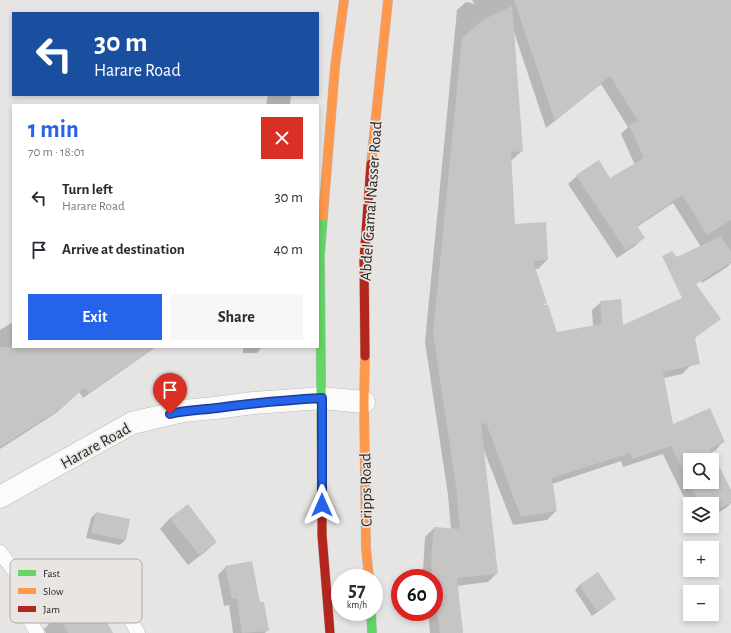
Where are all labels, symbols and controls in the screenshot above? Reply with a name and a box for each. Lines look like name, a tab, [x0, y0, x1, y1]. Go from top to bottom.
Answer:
icon: left	[28, 28, 80, 80]
text: 30 m	[94, 29, 147, 57]
text: Harare Road	[94, 62, 181, 80]
button: close	[261, 117, 303, 159]
text: 1 min	[28, 118, 79, 142]
street label: Abdel Gamal Nasser Road	[357, 121, 385, 281]
text: 70 m · 18:01	[28, 146, 85, 159]
text: Turn left	[62, 182, 113, 197]
icon: left	[28, 187, 50, 209]
text: 30 m	[274, 190, 303, 205]
text: Harare Road	[62, 200, 125, 213]
icon: arrive	[28, 239, 50, 261]
text: Arrive at destination	[62, 242, 185, 257]
text: 40 m	[273, 242, 303, 257]
button: Exit	[28, 294, 162, 340]
button: Share	[170, 294, 303, 340]
pin	[153, 373, 187, 414]
icon: arrive	[159, 379, 181, 401]
street label: Harare Road	[58, 420, 133, 472]
street label: Cripps Road	[357, 453, 375, 527]
map controls	[683, 453, 719, 621]
button: search	[683, 453, 719, 489]
position arrow	[301, 484, 343, 526]
button: layers	[683, 497, 719, 533]
button: +	[683, 541, 719, 577]
legend	[10, 559, 142, 623]
text: Fast	[43, 568, 61, 579]
speed limit sign: 60	[391, 569, 443, 621]
text: 57	[348, 580, 366, 600]
button: −	[683, 585, 719, 621]
text: Slow	[43, 586, 64, 597]
text: km/h	[347, 600, 367, 610]
text: Jam	[43, 604, 60, 615]

